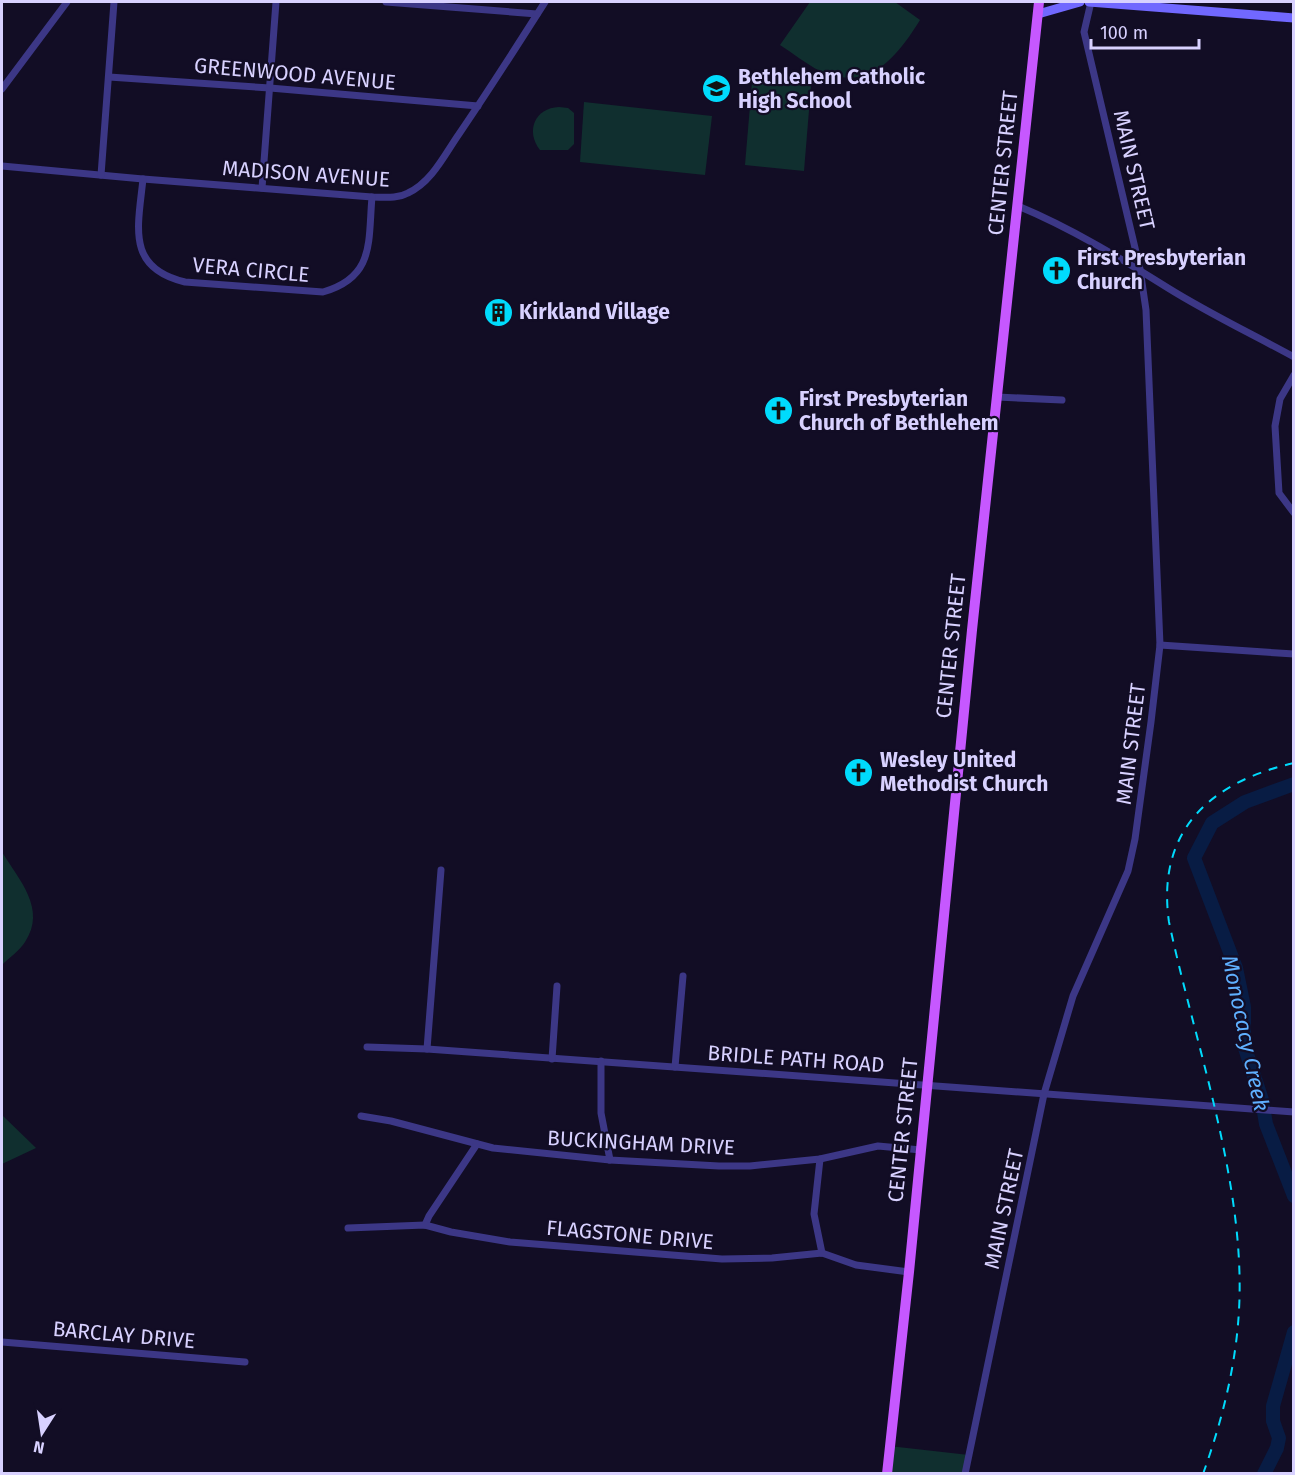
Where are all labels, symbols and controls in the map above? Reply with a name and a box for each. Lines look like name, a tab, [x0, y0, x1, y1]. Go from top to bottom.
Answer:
scale bar	[1091, 12, 1199, 50]
text: 100 m	[1100, 22, 1148, 44]
street label: GREENWOOD AVENUE	[193, 52, 397, 96]
place label: Bethlehem Catholic High School	[738, 64, 925, 114]
school or university icon: Bethlehem Catholic High School	[701, 73, 733, 105]
street label: CENTER STREET	[982, 89, 1024, 237]
street label: MAIN STREET	[1108, 107, 1160, 233]
street label: MADISON AVENUE	[221, 155, 391, 193]
place label: First Presbyterian Church	[1077, 245, 1246, 295]
street label: VERA CIRCLE	[192, 252, 310, 288]
church icon: First Presbyterian Church	[1040, 254, 1072, 286]
building icon: Kirkland Village	[482, 296, 514, 328]
place label: Kirkland Village	[519, 299, 670, 325]
place label: First Presbyterian Church of Bethlehem	[799, 386, 999, 436]
church icon: First Presbyterian Church of Bethlehem	[762, 395, 794, 427]
street label: CENTER STREET	[930, 572, 972, 720]
street label: MAIN STREET	[1111, 682, 1151, 806]
place label: Wesley United Methodist Church	[880, 747, 1048, 797]
church icon: Wesley United Methodist Church	[843, 756, 875, 788]
water label: Monocacy Creek	[1216, 953, 1275, 1114]
street label: BRIDLE PATH ROAD	[707, 1040, 885, 1078]
street label: CENTER STREET	[882, 1056, 924, 1204]
street label: BUCKINGHAM DRIVE	[546, 1125, 736, 1161]
street label: MAIN STREET	[979, 1146, 1029, 1272]
street label: FLAGSTONE DRIVE	[545, 1215, 715, 1255]
street label: BARCLAY DRIVE	[52, 1316, 196, 1354]
north arrow	[12, 1403, 72, 1463]
text: N	[32, 1437, 46, 1458]

